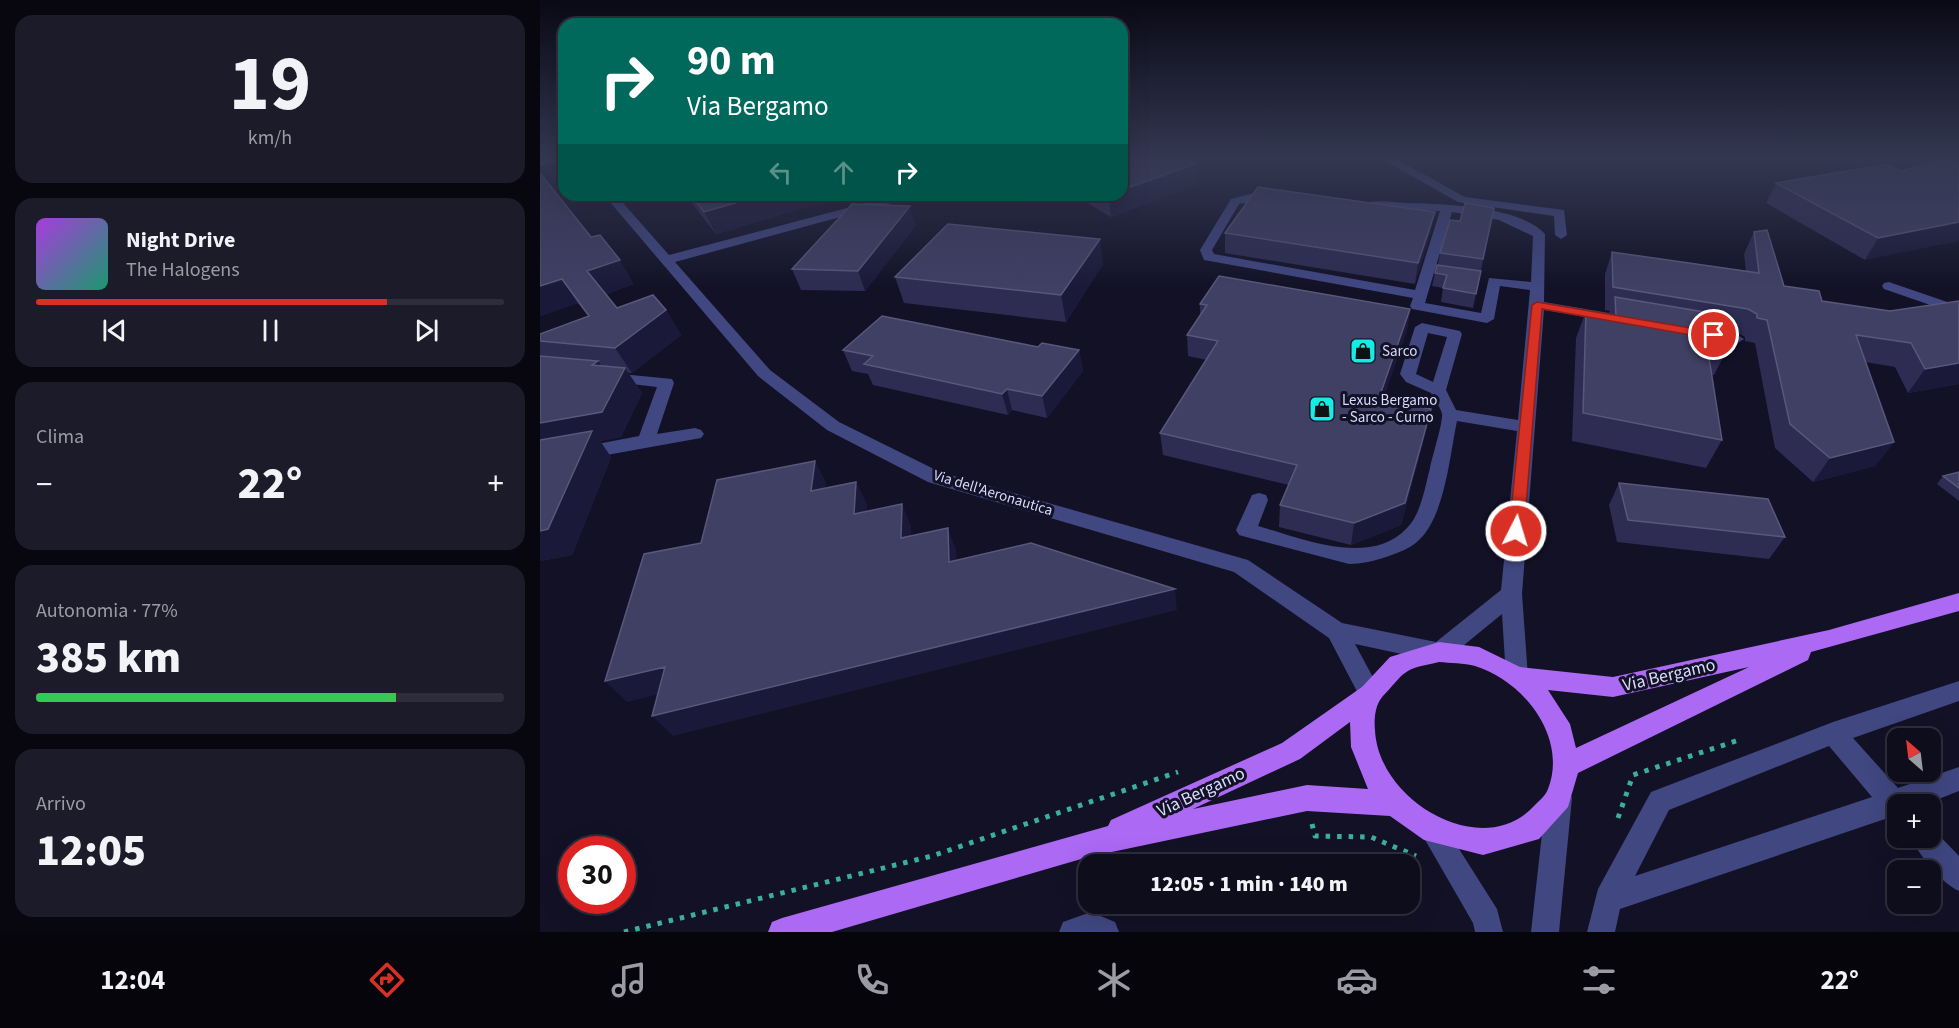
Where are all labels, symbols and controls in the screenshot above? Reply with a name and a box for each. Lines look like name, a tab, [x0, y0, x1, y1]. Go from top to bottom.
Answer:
text: 19	[229, 29, 311, 140]
text: 90 m	[687, 31, 776, 91]
icon: right	[588, 42, 666, 120]
text: Via Bergamo	[687, 87, 829, 126]
text: km/h	[248, 124, 292, 152]
icon: left	[764, 156, 797, 189]
icon: ahead	[827, 156, 860, 189]
icon: right	[890, 156, 923, 189]
text: Night Drive	[126, 224, 235, 256]
text: The Halogens	[126, 256, 240, 284]
pin	[1688, 309, 1739, 360]
icon: previous	[98, 314, 131, 347]
icon: pause	[254, 314, 287, 347]
icon: next	[410, 314, 443, 347]
icon: arrive	[1697, 318, 1730, 351]
shop icon: Sarco	[1348, 336, 1378, 366]
place label: Sarco	[1382, 341, 1417, 362]
place label: Lexus Bergamo - Sarco - Curno	[1342, 390, 1437, 428]
shop icon: Lexus Bergamo - Sarco - Curno	[1307, 394, 1337, 424]
text: Clima	[36, 423, 84, 451]
text: 22°	[238, 452, 302, 516]
text: −	[36, 461, 52, 508]
text: +	[488, 461, 504, 508]
street label: Via dell'Aeronautica	[931, 465, 1055, 521]
position arrow	[1484, 499, 1548, 563]
text: Autonomia · 77%	[36, 597, 178, 625]
text: 385 km	[36, 626, 181, 690]
street label: Via Bergamo	[1620, 652, 1718, 698]
north arrow	[1887, 728, 1941, 782]
map controls	[1887, 728, 1941, 914]
street label: Via Bergamo	[1153, 761, 1249, 823]
text: Arrivo	[36, 790, 86, 818]
button: +	[1887, 794, 1941, 848]
text: 12:05	[36, 819, 146, 883]
speed limit sign: 30	[558, 836, 636, 914]
button: −	[1887, 860, 1941, 914]
text: 12:05 · 1 min · 140 m	[1150, 868, 1348, 900]
icon: directions	[366, 959, 408, 1001]
icon: music	[608, 959, 650, 1001]
icon: phone	[851, 959, 893, 1001]
icon: climate	[1093, 959, 1135, 1001]
icon: car	[1336, 959, 1378, 1001]
icon: filters	[1578, 959, 1620, 1001]
text: 12:04	[100, 961, 165, 1000]
text: 22°	[1820, 961, 1859, 1000]

